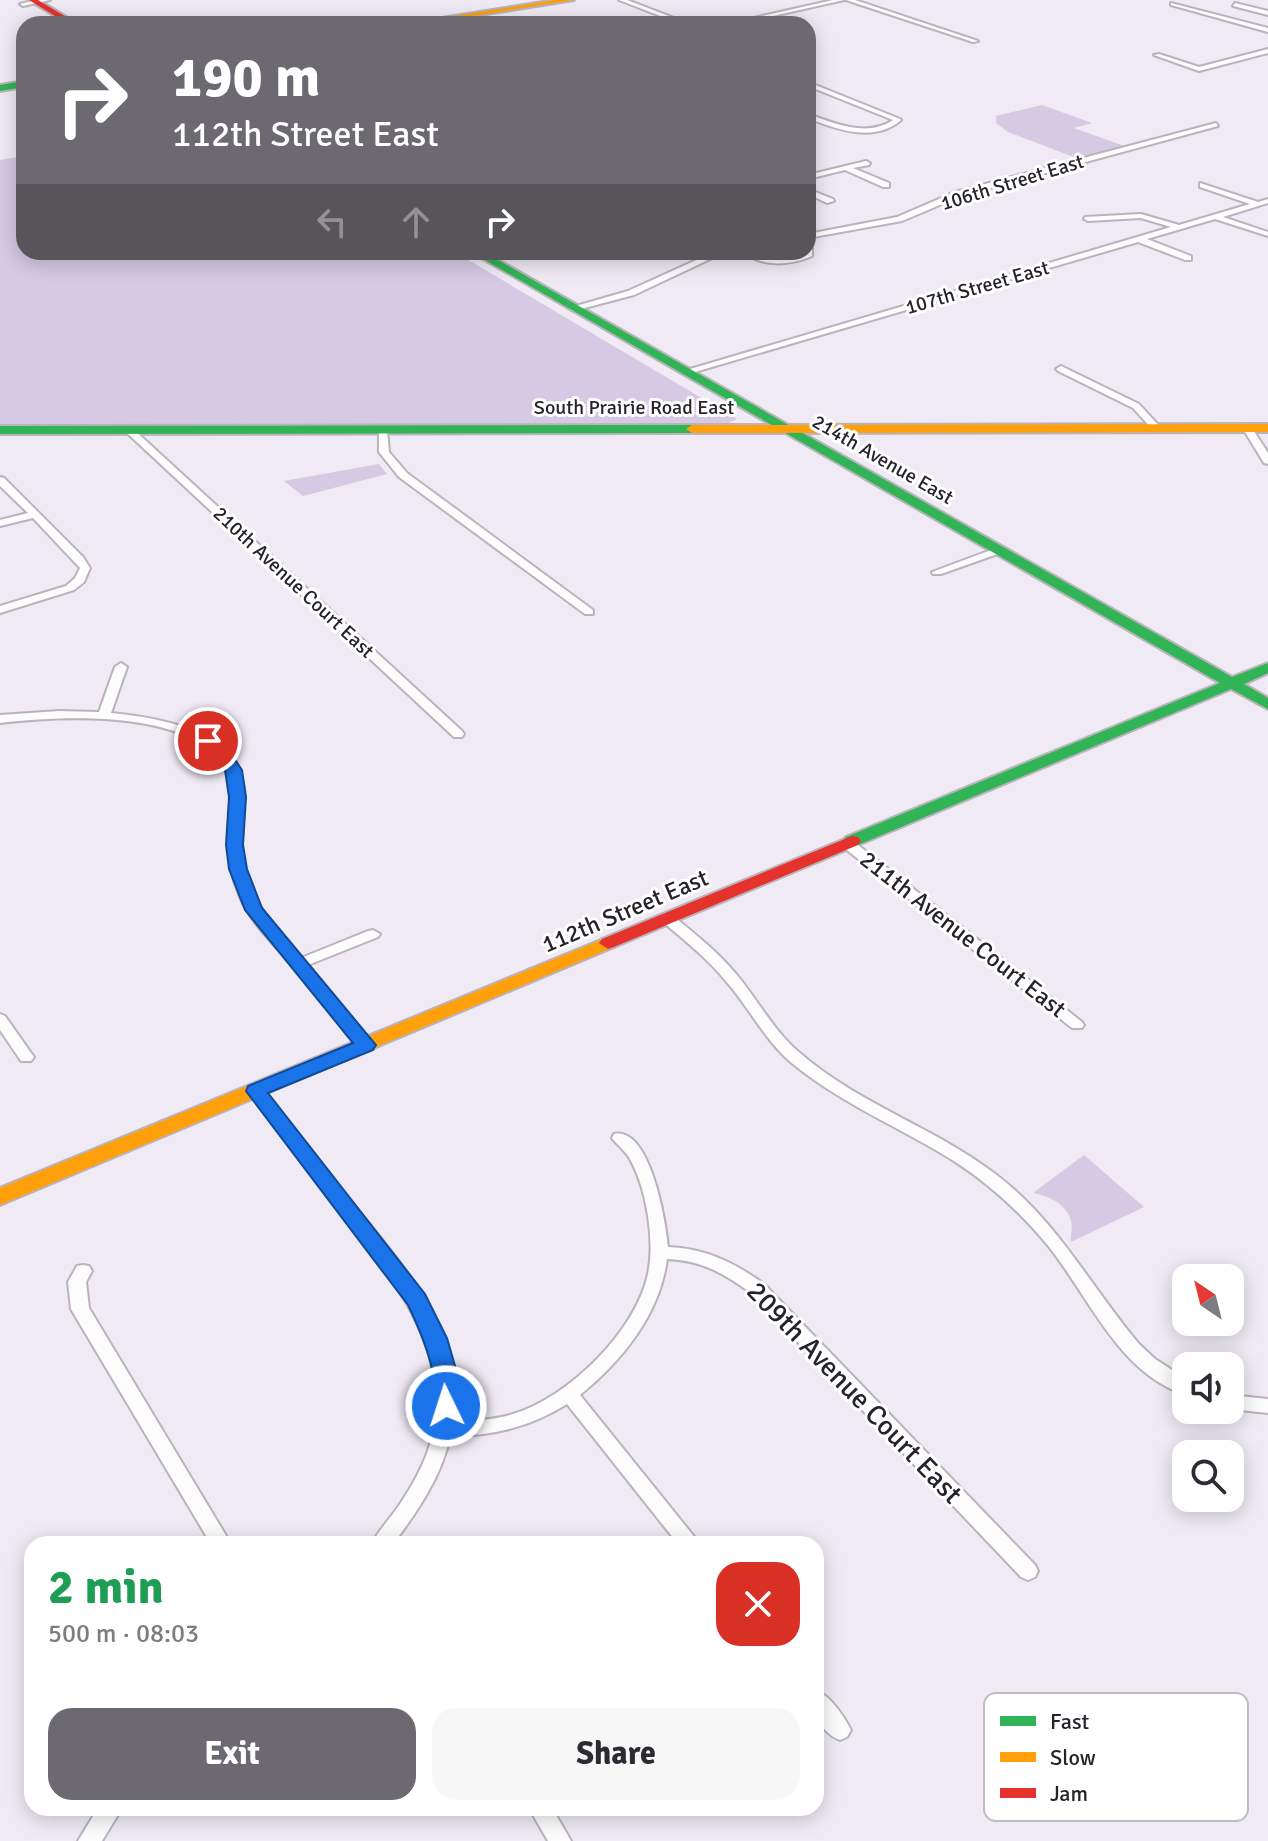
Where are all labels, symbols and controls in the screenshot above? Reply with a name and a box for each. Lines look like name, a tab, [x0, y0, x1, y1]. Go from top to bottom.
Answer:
text: 190 m	[172, 43, 320, 112]
icon: right	[40, 48, 144, 152]
text: 112th Street East	[172, 112, 439, 157]
street label: 106th Street East	[938, 149, 1087, 216]
icon: left	[310, 200, 354, 244]
icon: ahead	[394, 200, 438, 244]
icon: right	[478, 200, 522, 244]
street label: 107th Street East	[902, 255, 1052, 320]
street label: South Prairie Road East	[534, 395, 734, 420]
street label: 214th Avenue East	[808, 409, 958, 510]
street label: 210th Avenue Court East	[208, 501, 379, 664]
pin	[174, 707, 242, 775]
icon: arrive	[186, 719, 230, 763]
street label: 211th Avenue Court East	[854, 844, 1072, 1024]
street label: 112th Street East	[537, 862, 713, 960]
north arrow	[1172, 1264, 1244, 1336]
map controls	[1172, 1264, 1244, 1512]
street label: 209th Avenue Court East	[739, 1275, 969, 1511]
button: sound	[1172, 1352, 1244, 1424]
position arrow	[404, 1364, 488, 1448]
button: search	[1172, 1440, 1244, 1512]
text: 2 min	[48, 1558, 164, 1617]
button: close	[716, 1562, 800, 1646]
text: 500 m · 08:03	[48, 1618, 199, 1650]
legend	[984, 1693, 1248, 1821]
button: Exit	[48, 1708, 416, 1800]
button: Share	[432, 1708, 800, 1800]
text: Fast	[1050, 1708, 1090, 1735]
text: Slow	[1050, 1744, 1096, 1771]
text: Jam	[1050, 1780, 1088, 1807]

